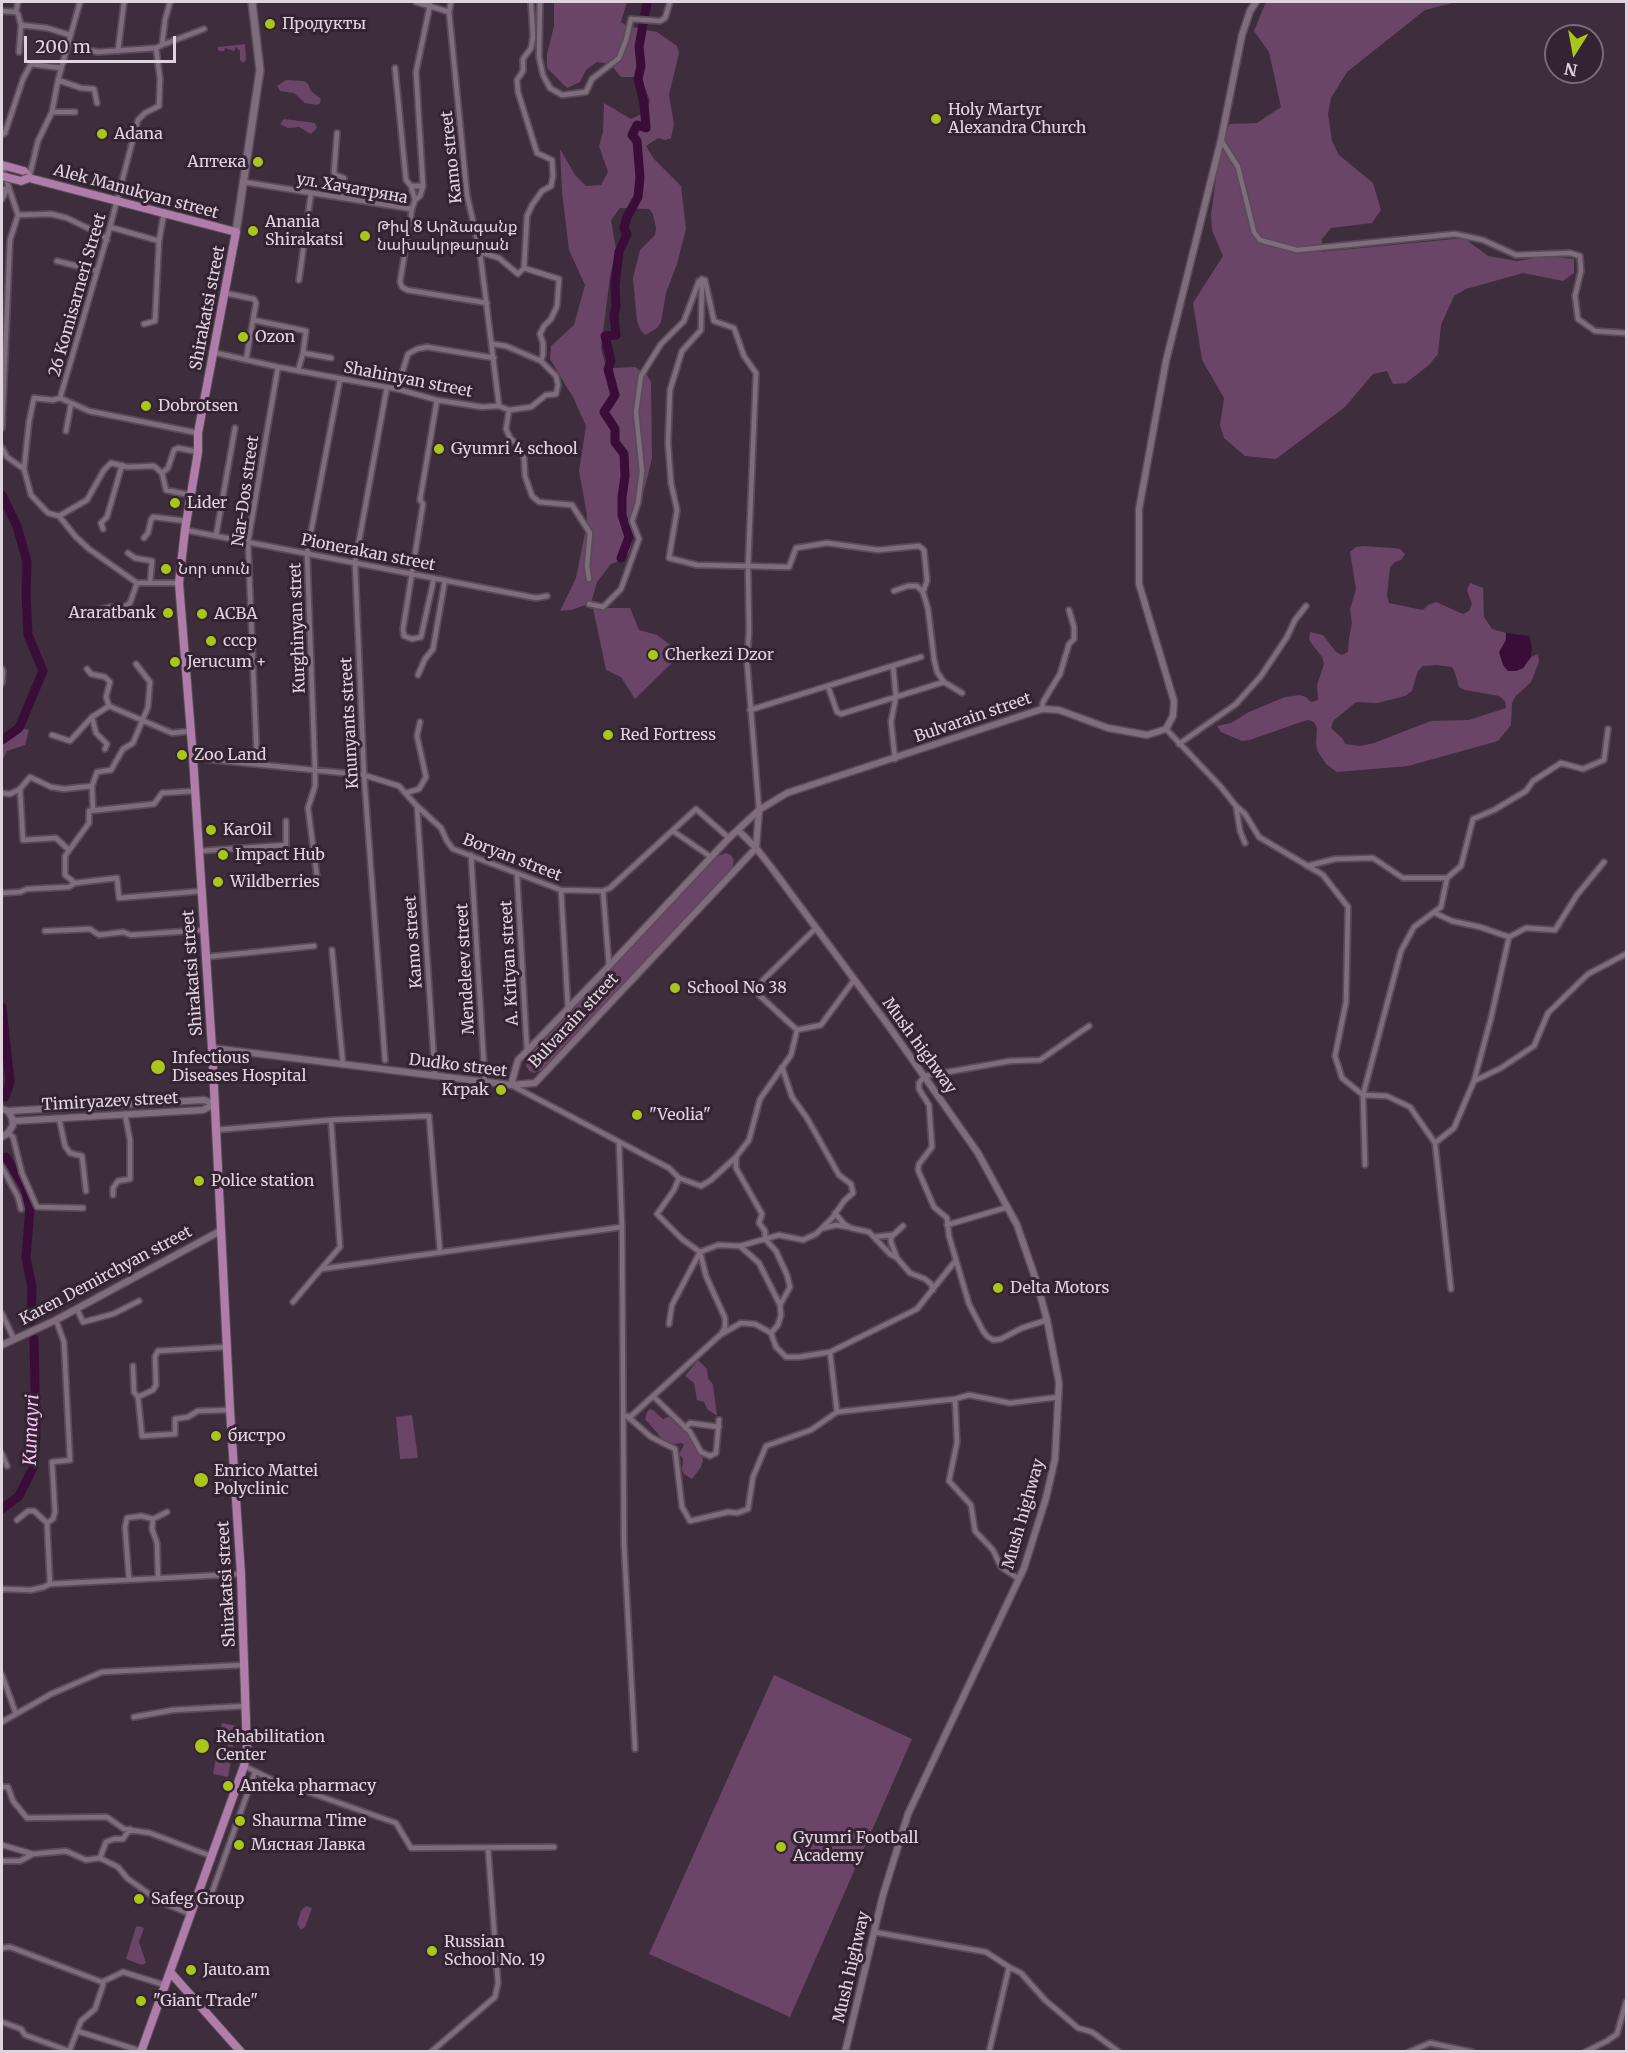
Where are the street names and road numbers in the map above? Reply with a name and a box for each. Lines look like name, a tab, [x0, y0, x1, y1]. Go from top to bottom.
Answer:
street label: Kamo street	[438, 110, 466, 204]
street label: Alek Manukyan street	[52, 161, 220, 223]
street label: ул. Хачатряна	[295, 170, 409, 208]
street label: 26 Komisarneri Street	[45, 211, 111, 379]
street label: Shirakatsi street	[187, 244, 229, 372]
street label: Shahinyan street	[342, 358, 474, 402]
street label: Nar-Dos street	[229, 434, 263, 548]
street label: Pionerakan street	[299, 531, 437, 575]
street label: Kurghinyan stret	[286, 562, 310, 694]
street label: Knunyants street	[337, 657, 363, 789]
street label: Bulvarain street	[912, 689, 1034, 747]
street label: Boryan street	[460, 830, 564, 886]
street label: Kamo street	[401, 895, 427, 989]
street label: A. Krityan street	[497, 900, 523, 1026]
street label: Mendeleev street	[453, 903, 479, 1035]
street label: Shirakatsi street	[179, 909, 207, 1037]
street label: Bulvarain street	[525, 970, 623, 1072]
street label: Mush highway	[878, 994, 960, 1098]
street label: Dudko street	[408, 1050, 508, 1082]
street label: Timiryazev street	[41, 1089, 179, 1115]
street label: Karen Demirchyan street	[17, 1222, 195, 1330]
street label: Mush highway	[999, 1457, 1049, 1571]
street label: Shirakatsi street	[214, 1520, 240, 1648]
street label: Mush highway	[830, 1909, 874, 2025]

